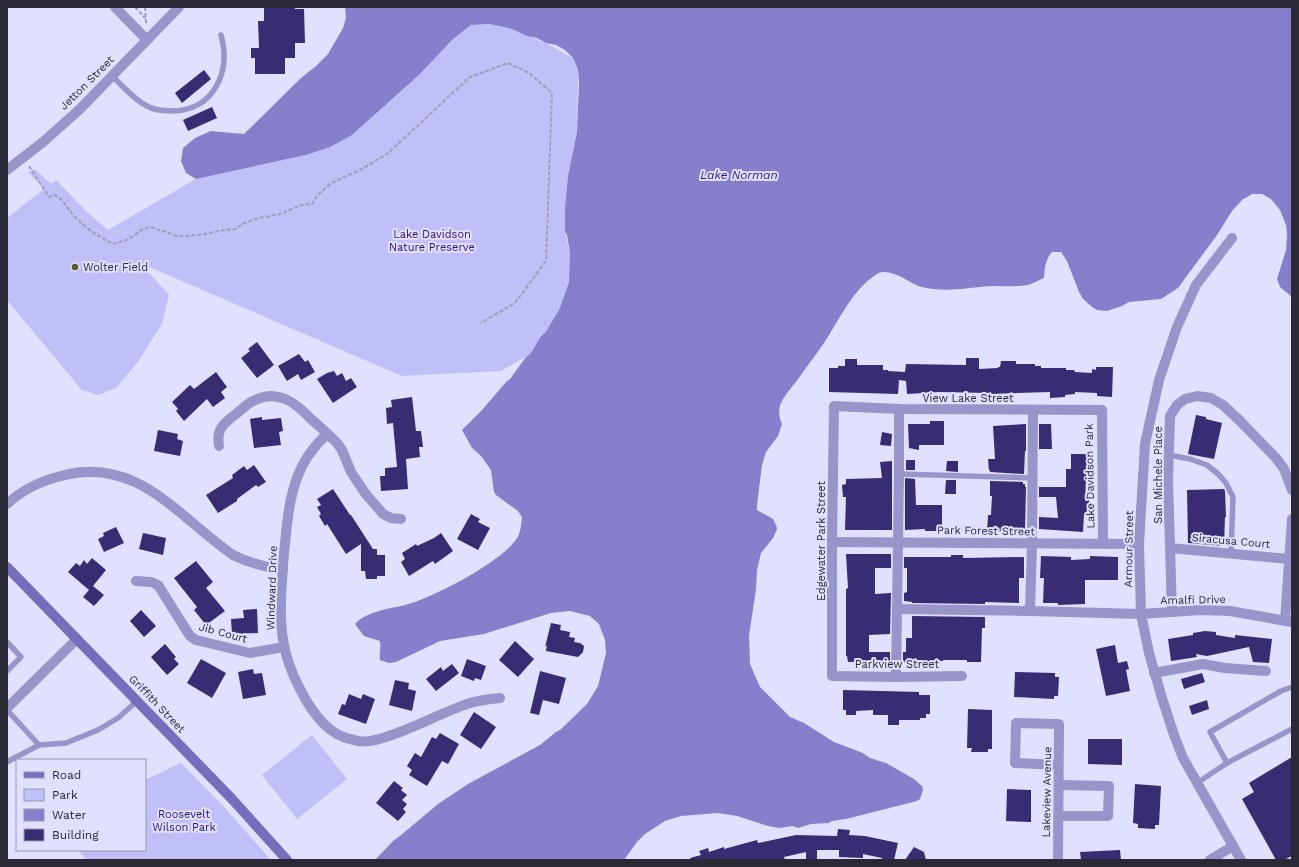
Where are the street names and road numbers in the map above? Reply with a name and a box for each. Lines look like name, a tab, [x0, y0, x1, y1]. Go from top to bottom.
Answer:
street label: Jetton Street	[57, 53, 117, 113]
street label: View Lake Street	[922, 392, 1014, 405]
street label: Lake Davidson Park	[1083, 423, 1097, 529]
street label: San Michele Place	[1152, 426, 1165, 524]
street label: Edgewater Park Street	[815, 481, 828, 601]
street label: Armour Street	[1122, 510, 1136, 587]
street label: Park Forest Street	[937, 524, 1035, 538]
street label: Siracusa Court	[1191, 531, 1271, 551]
street label: Windward Drive	[264, 545, 280, 631]
street label: Amalfi Drive	[1160, 593, 1226, 607]
street label: Jib Court	[197, 620, 249, 646]
street label: Parkview Street	[855, 658, 940, 671]
street label: Griffith Street	[126, 672, 188, 736]
street label: Lakeview Avenue	[1040, 746, 1054, 838]

